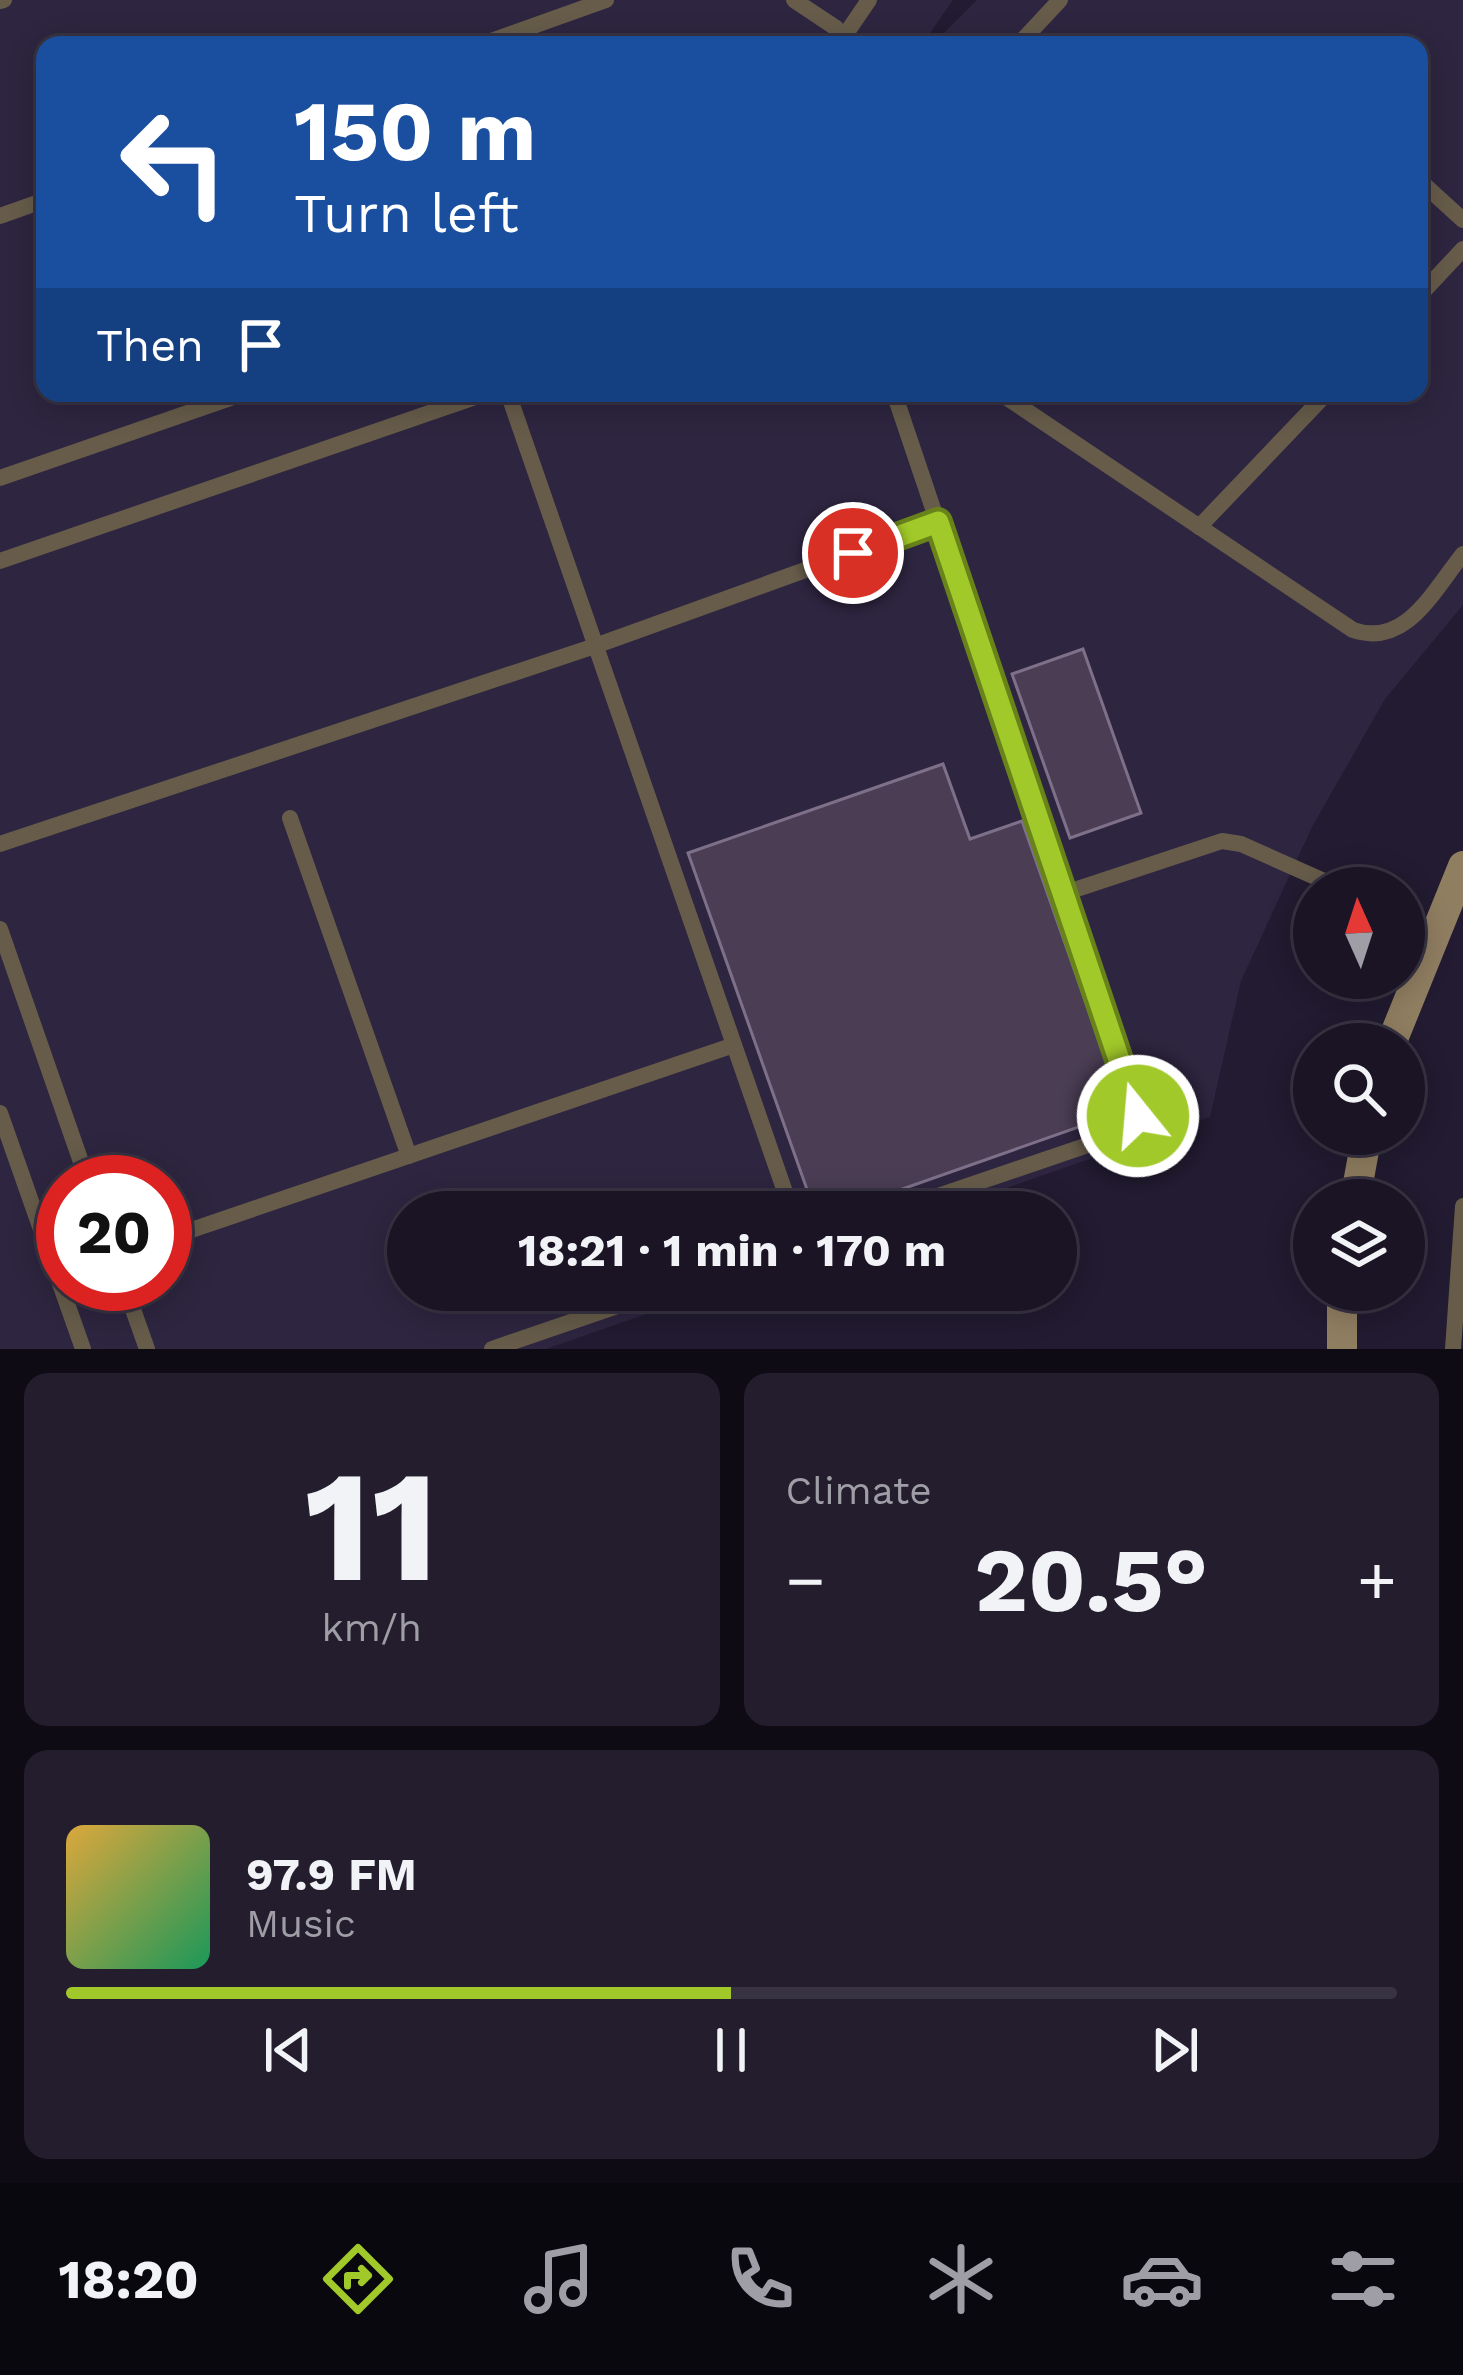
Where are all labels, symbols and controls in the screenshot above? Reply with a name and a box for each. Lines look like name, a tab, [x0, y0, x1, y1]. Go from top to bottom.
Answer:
text: 150 m	[294, 82, 536, 180]
icon: left	[96, 84, 252, 240]
text: Turn left	[294, 182, 519, 245]
icon: arrive	[228, 312, 294, 378]
text: Then	[96, 319, 204, 372]
pin	[802, 502, 904, 604]
icon: arrive	[820, 520, 886, 586]
north arrow	[1293, 867, 1425, 999]
map controls	[1293, 867, 1425, 1311]
button: search	[1293, 1023, 1425, 1155]
position arrow	[1075, 1053, 1201, 1179]
speed limit sign: 20	[36, 1155, 192, 1311]
button: layers	[1293, 1179, 1425, 1311]
text: 18:21 · 1 min · 170 m	[518, 1224, 946, 1277]
text: 11	[305, 1435, 439, 1618]
text: Climate	[786, 1468, 932, 1513]
text: 20.5°	[974, 1527, 1208, 1633]
text: −	[786, 1542, 825, 1619]
text: +	[1357, 1542, 1397, 1619]
text: km/h	[322, 1605, 422, 1650]
text: 97.9 FM	[246, 1848, 417, 1901]
text: Music	[246, 1901, 356, 1946]
icon: previous	[255, 2017, 321, 2083]
icon: pause	[698, 2017, 764, 2083]
icon: next	[1142, 2017, 1208, 2083]
icon: directions	[316, 2237, 400, 2321]
icon: music	[517, 2237, 601, 2321]
icon: phone	[718, 2237, 802, 2321]
icon: climate	[919, 2237, 1003, 2321]
icon: car	[1120, 2237, 1204, 2321]
icon: filters	[1321, 2237, 1405, 2321]
text: 18:20	[58, 2248, 199, 2311]

